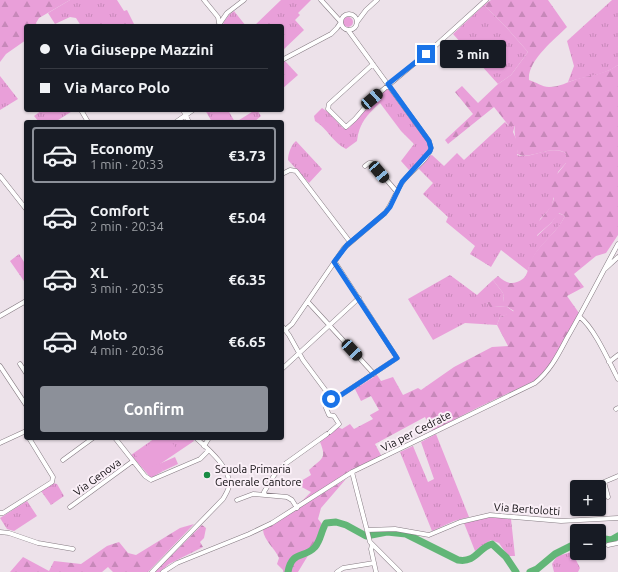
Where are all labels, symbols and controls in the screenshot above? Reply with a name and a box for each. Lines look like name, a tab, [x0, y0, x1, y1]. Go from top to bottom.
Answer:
callout: 3 min	[440, 40, 506, 68]
text: Via Giuseppe Mazzini	[64, 41, 213, 58]
route end	[417, 45, 435, 63]
text: 3 min	[457, 47, 489, 61]
text: Via Marco Polo	[64, 79, 170, 96]
car	[359, 87, 385, 111]
icon: car	[42, 137, 78, 173]
text: Economy	[90, 140, 154, 157]
text: €3.73	[228, 147, 266, 164]
text: 1 min · 20:33	[90, 157, 164, 171]
car	[367, 159, 391, 185]
icon: car	[42, 199, 78, 235]
text: Comfort	[90, 202, 149, 219]
text: €5.04	[228, 209, 266, 226]
text: 2 min · 20:34	[90, 219, 164, 233]
icon: car	[42, 261, 78, 297]
text: XL	[90, 264, 108, 281]
text: €6.35	[228, 271, 266, 288]
text: 3 min · 20:35	[90, 281, 164, 295]
icon: car	[42, 323, 78, 359]
text: Moto	[90, 326, 128, 343]
text: €6.65	[228, 333, 266, 350]
car	[339, 337, 365, 363]
text: 4 min · 20:36	[90, 343, 164, 357]
button: Confirm	[40, 386, 268, 432]
route start	[322, 390, 340, 408]
street label: Via per Cedrate	[379, 408, 453, 454]
street label: Via Genova	[71, 456, 123, 498]
place label: Scuola Primaria Generale Cantore	[215, 463, 302, 488]
marker: Scuola Primaria Generale Cantore	[202, 470, 212, 480]
map controls	[570, 480, 606, 560]
button: +	[570, 480, 606, 516]
street label: Via Bertolotti	[493, 501, 561, 517]
button: −	[570, 524, 606, 560]

